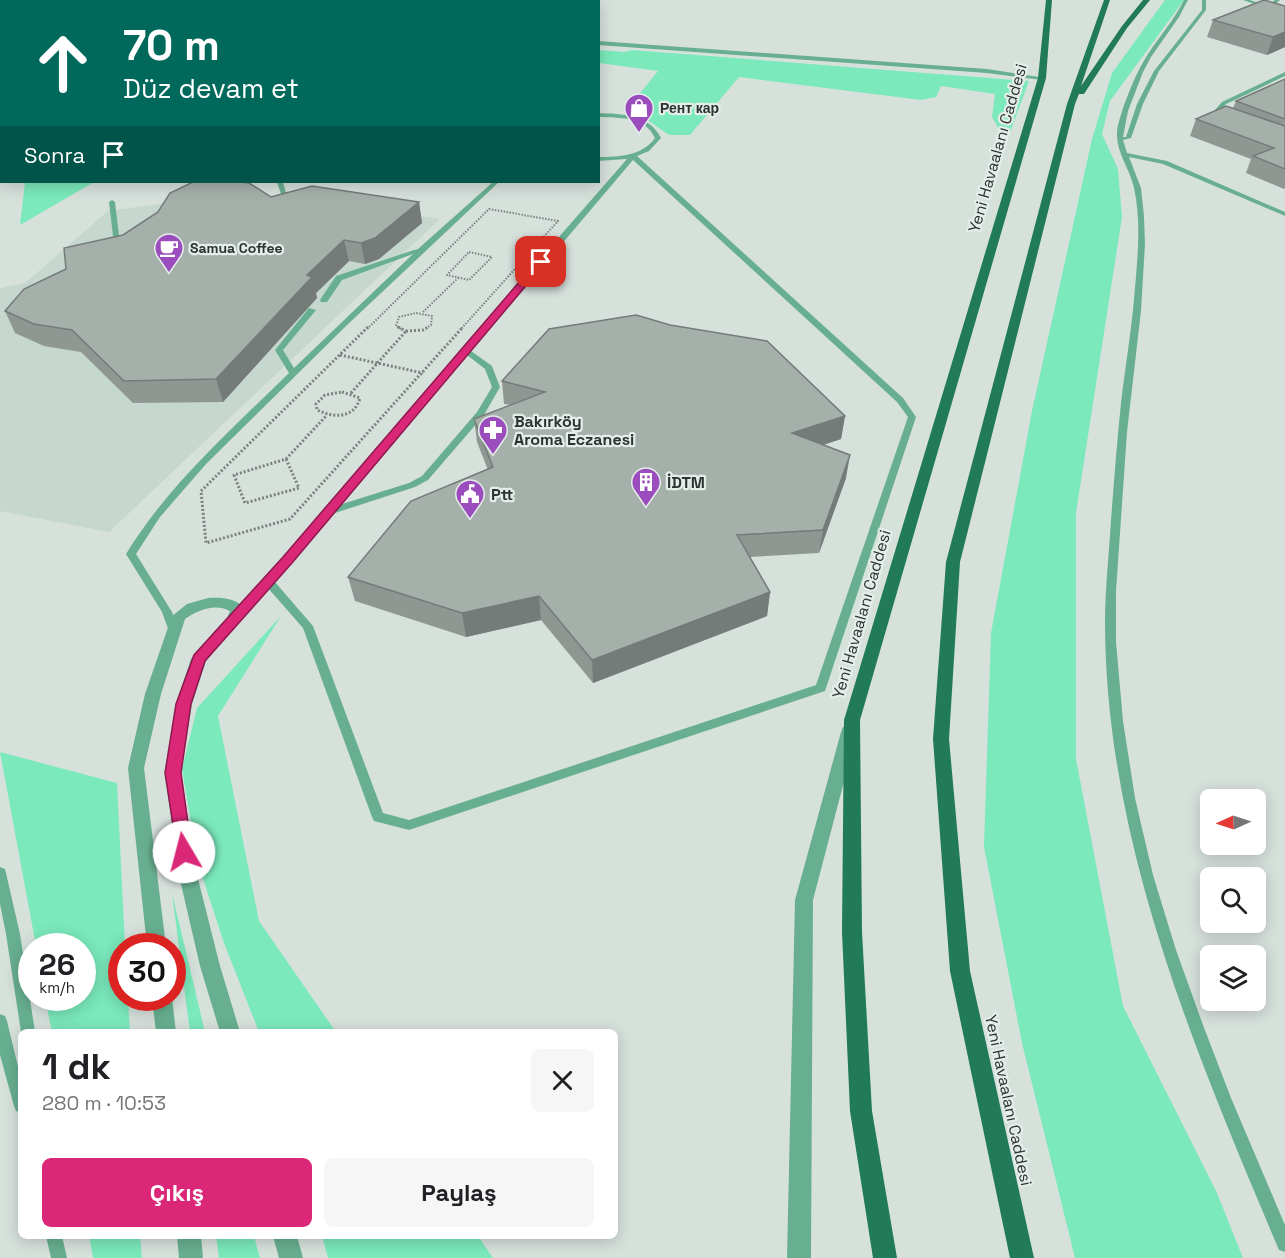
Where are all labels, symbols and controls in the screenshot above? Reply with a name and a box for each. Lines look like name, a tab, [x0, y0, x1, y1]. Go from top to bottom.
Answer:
text: 70 m	[123, 19, 220, 72]
icon: ahead	[24, 24, 102, 102]
street label: Yeni Havaalanı Caddesi	[963, 61, 1032, 235]
text: Düz devam et	[123, 71, 299, 106]
shop icon: Рент кар	[623, 92, 655, 134]
place label: Рент кар	[660, 99, 719, 117]
icon: arrive	[97, 138, 130, 171]
text: Sonra	[24, 141, 85, 169]
cafe icon: Samua Coffee	[153, 232, 185, 274]
pin	[515, 236, 566, 287]
place label: Samua Coffee	[190, 239, 283, 257]
icon: arrive	[524, 245, 557, 278]
place label: Bakırköy Aroma Eczanesi	[514, 411, 634, 450]
pharmacy icon: Bakırköy Aroma Eczanesi	[477, 414, 509, 456]
building icon: İDTM	[630, 466, 662, 508]
place label: İDTM	[667, 472, 705, 493]
public building icon: Ptt	[454, 478, 486, 520]
place label: Ptt	[491, 484, 513, 505]
street label: Yeni Havaalanı Caddesi	[827, 527, 896, 701]
north arrow	[1200, 789, 1266, 855]
map controls	[1200, 789, 1266, 1011]
position arrow	[152, 820, 216, 884]
button: search	[1200, 867, 1266, 933]
speed limit sign: 30	[108, 933, 186, 1011]
text: 26	[39, 945, 75, 984]
button: layers	[1200, 945, 1266, 1011]
text: km/h	[39, 978, 75, 997]
street label: Yeni Havaalanı Caddesi	[980, 1013, 1037, 1188]
text: 1 dk	[42, 1044, 111, 1090]
button: close	[531, 1049, 594, 1112]
text: 280 m · 10:53	[42, 1090, 166, 1116]
button: Çıkış	[42, 1158, 312, 1227]
button: Paylaş	[324, 1158, 594, 1227]

